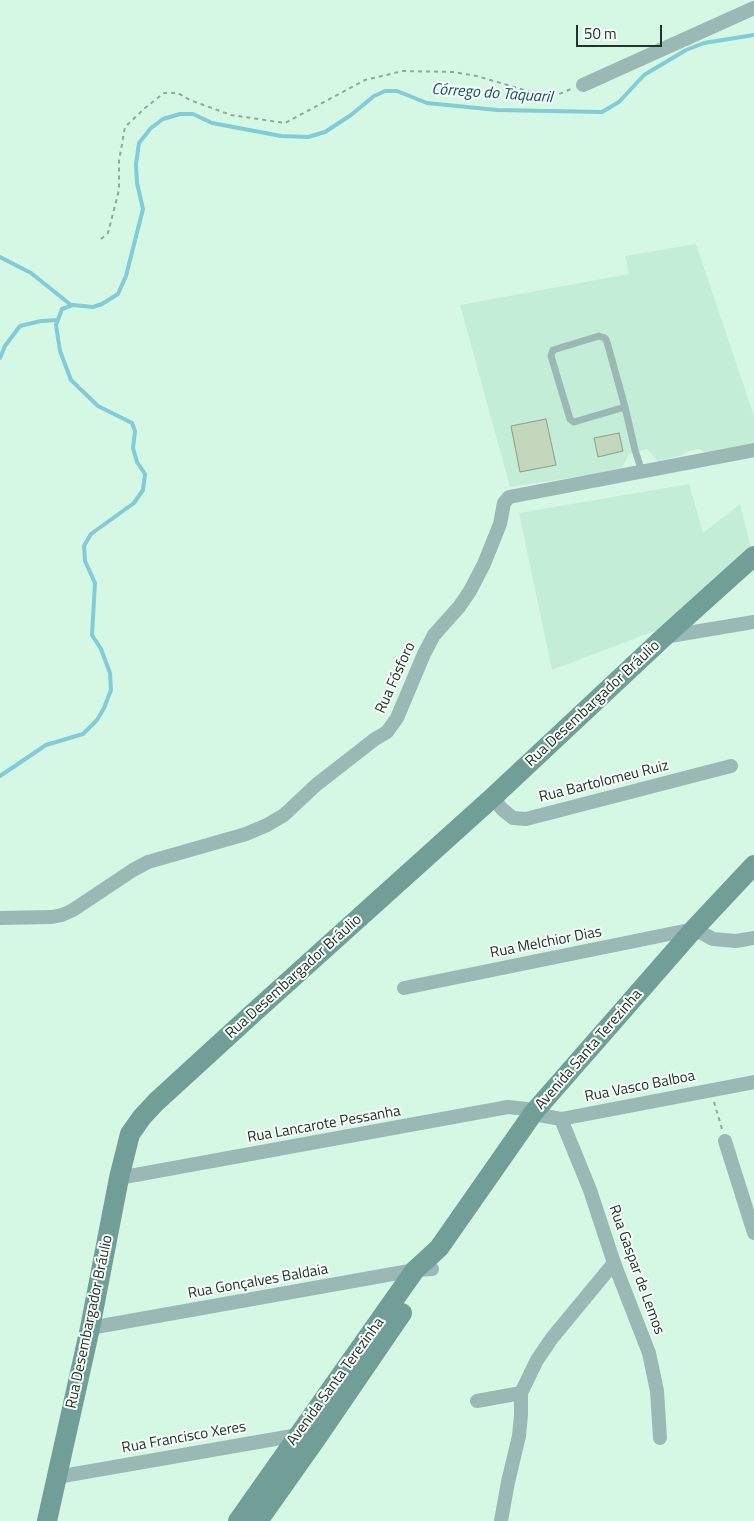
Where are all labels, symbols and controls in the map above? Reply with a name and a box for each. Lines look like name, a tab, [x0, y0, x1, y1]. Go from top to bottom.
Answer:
scale bar	[579, 15, 665, 47]
text: 50 m	[584, 22, 617, 45]
water label: Córrego do Taquaril	[431, 80, 553, 108]
street label: Rua Desembargador Bráulio	[522, 637, 664, 771]
street label: Rua Fósforo	[372, 640, 420, 716]
street label: Rua Bartolomeu Ruiz	[537, 757, 671, 807]
street label: Rua Desembargador Bráulio	[222, 911, 366, 1043]
street label: Rua Melchior Dias	[489, 923, 603, 963]
street label: Avenida Santa Terezinha	[532, 986, 646, 1114]
street label: Rua Vasco Balboa	[583, 1067, 697, 1107]
street label: Rua Lancarote Pessanha	[246, 1103, 402, 1147]
street label: Rua Gaspar de Lemos	[604, 1203, 668, 1337]
street label: Rua Desembargador Bráulio	[63, 1234, 117, 1410]
street label: Rua Gonçalves Baldaia	[186, 1261, 330, 1303]
street label: Avenida Santa Terezinha	[284, 1315, 388, 1449]
street label: Rua Francisco Xeres	[120, 1418, 248, 1458]

